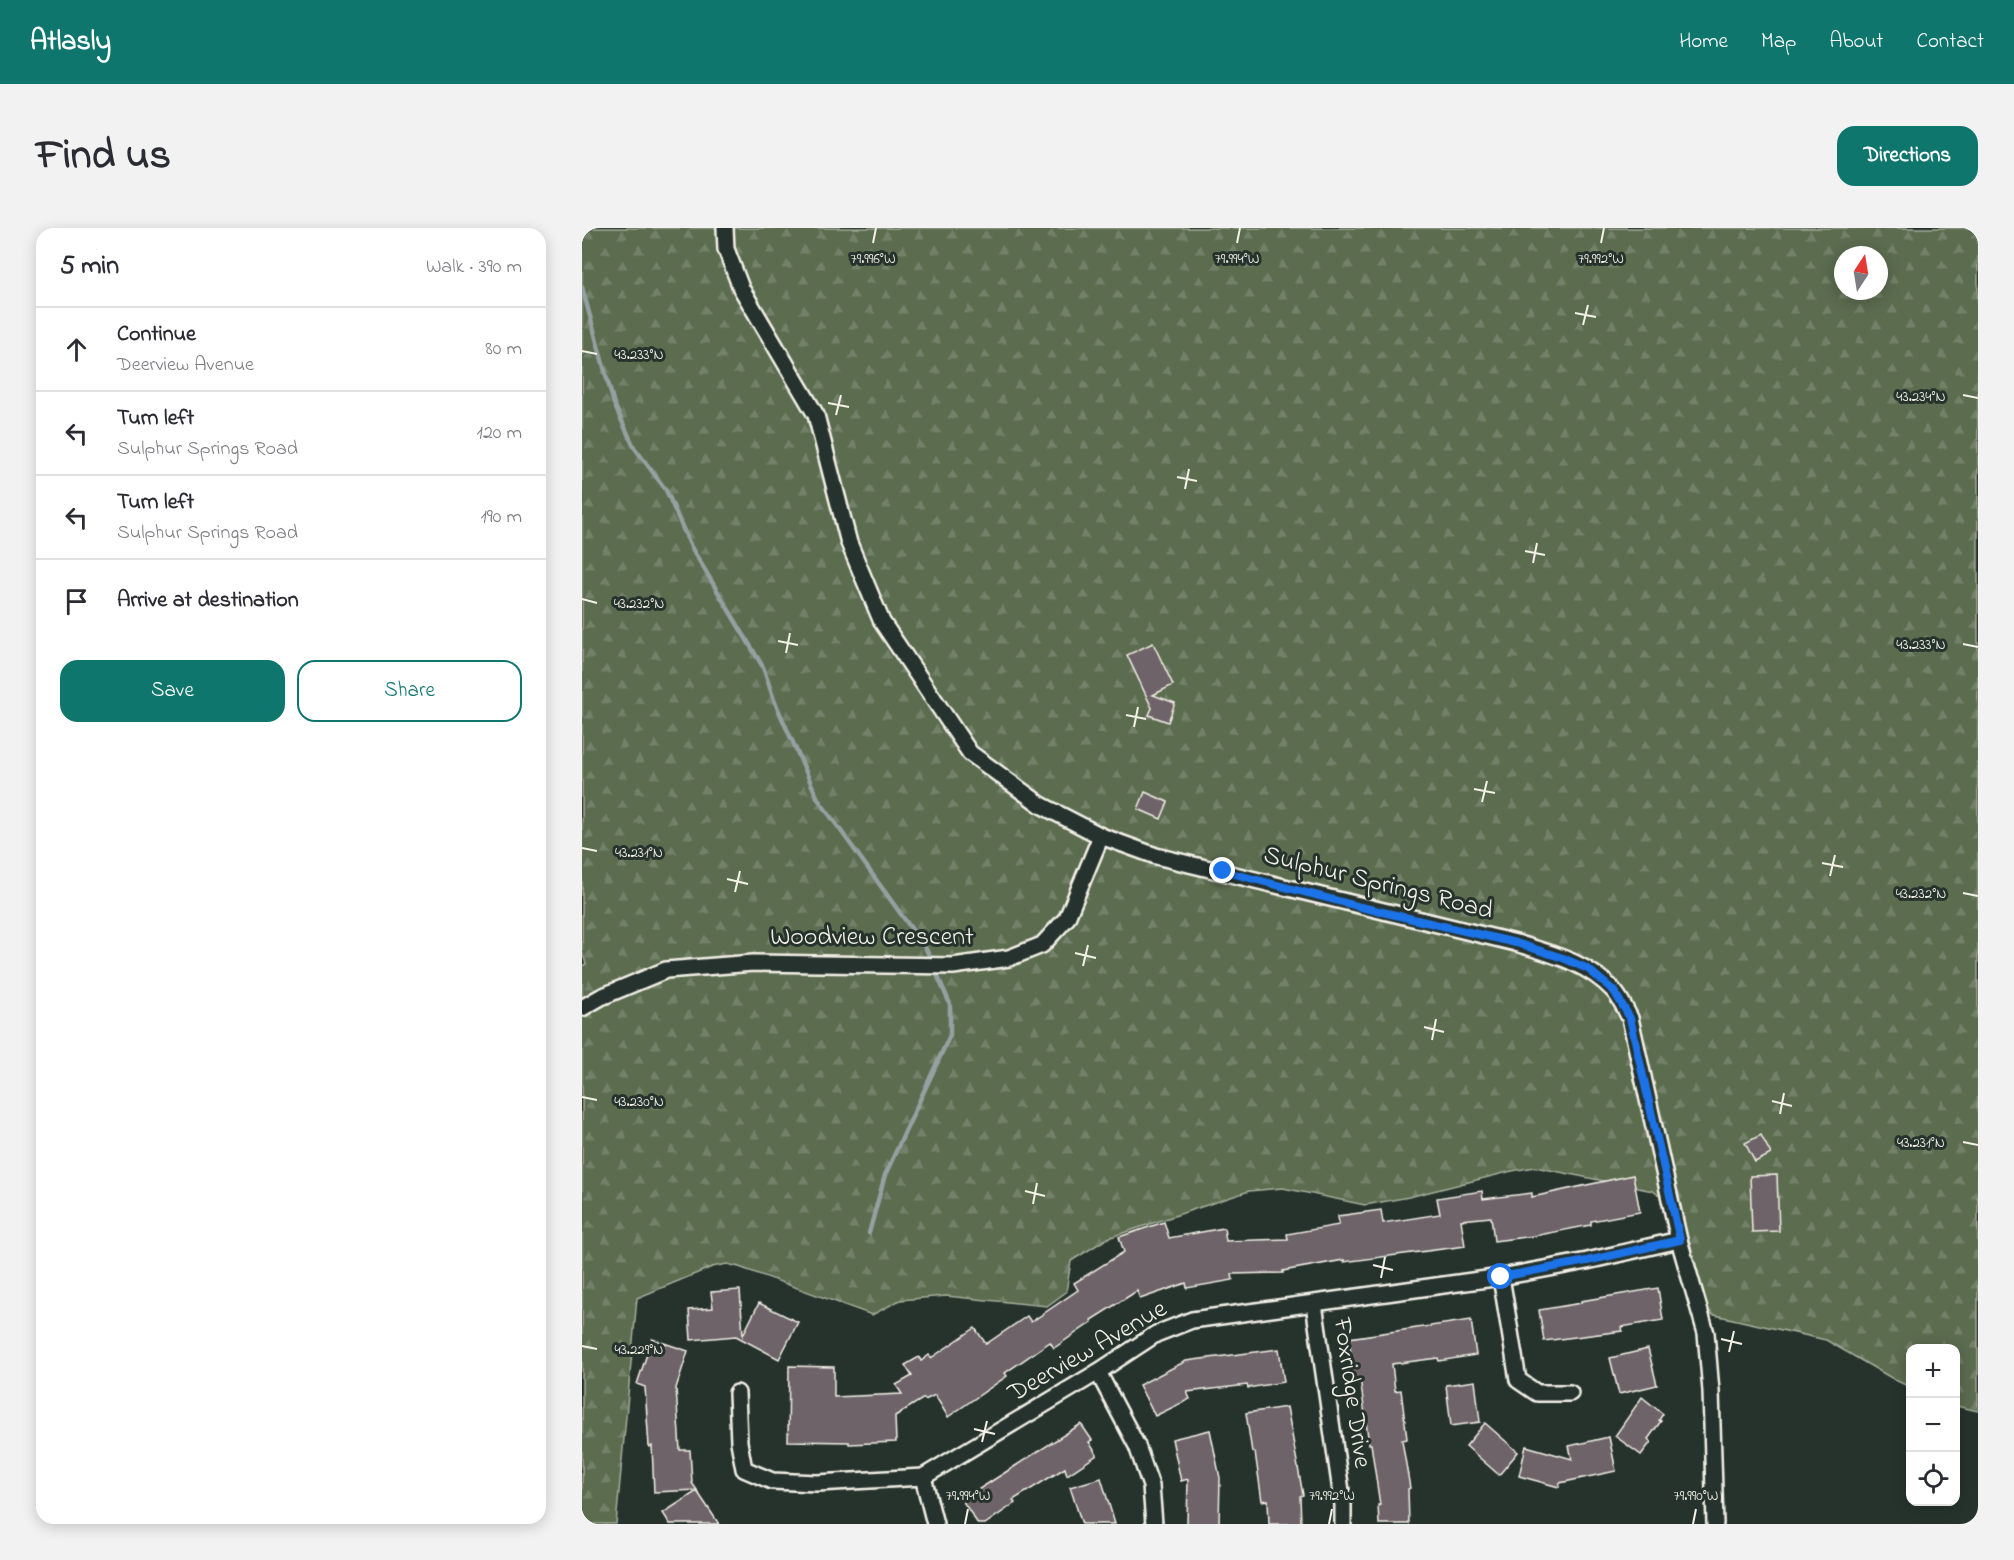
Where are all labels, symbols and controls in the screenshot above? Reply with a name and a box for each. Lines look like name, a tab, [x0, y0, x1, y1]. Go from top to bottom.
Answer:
text: Atlasly	[30, 22, 111, 63]
text: Home	[1679, 27, 1728, 57]
text: Map	[1761, 27, 1796, 57]
text: About	[1829, 27, 1883, 57]
text: Contact	[1916, 27, 1984, 57]
text: Find us	[36, 126, 171, 187]
button: Directions	[1837, 126, 1978, 186]
north arrow	[1834, 246, 1888, 300]
text: 5 min	[60, 248, 119, 286]
text: 79.996°W	[850, 248, 896, 270]
text: 79.994°W	[1215, 248, 1259, 270]
text: 79.992°W	[1578, 248, 1624, 270]
text: Walk · 390 m	[426, 253, 522, 282]
text: Continue	[117, 319, 196, 351]
icon: ahead	[60, 333, 93, 366]
text: 80 m	[485, 335, 522, 364]
text: 43.233°N	[614, 344, 664, 366]
text: Deerview Avenue	[117, 351, 254, 380]
text: 43.234°N	[1896, 386, 1946, 408]
text: Turn left	[117, 403, 194, 435]
icon: left	[60, 417, 93, 450]
text: 120 m	[477, 419, 522, 448]
text: Sulphur Springs Road	[117, 435, 298, 464]
text: Turn left	[117, 487, 194, 519]
icon: left	[60, 501, 93, 534]
text: 190 m	[480, 503, 522, 532]
text: Sulphur Springs Road	[117, 519, 298, 548]
icon: arrive	[60, 585, 93, 618]
text: Arrive at destination	[117, 585, 299, 617]
text: 43.232°N	[614, 593, 664, 615]
text: 43.233°N	[1896, 634, 1946, 656]
button: Save	[60, 660, 285, 722]
button: Share	[297, 660, 522, 722]
street label: Sulphur Springs Road	[1259, 837, 1497, 931]
text: 43.231°N	[615, 842, 663, 864]
route end	[1209, 857, 1235, 883]
text: 43.232°N	[1896, 883, 1946, 905]
street label: Woodview Crescent	[770, 919, 974, 957]
text: 43.230°N	[614, 1091, 664, 1113]
text: 43.231°N	[1897, 1132, 1945, 1154]
route start	[1487, 1263, 1513, 1289]
street label: Deerview Avenue	[1001, 1291, 1175, 1413]
street label: Foxridge Drive	[1322, 1315, 1380, 1471]
text: 43.229°N	[614, 1339, 664, 1361]
map controls	[1906, 1344, 1960, 1506]
button: +	[1906, 1344, 1960, 1398]
button: −	[1906, 1398, 1960, 1452]
button: locate	[1906, 1452, 1960, 1506]
text: 79.994°W	[946, 1485, 990, 1507]
text: 79.992°W	[1309, 1485, 1355, 1507]
text: 79.990°W	[1674, 1485, 1718, 1507]

